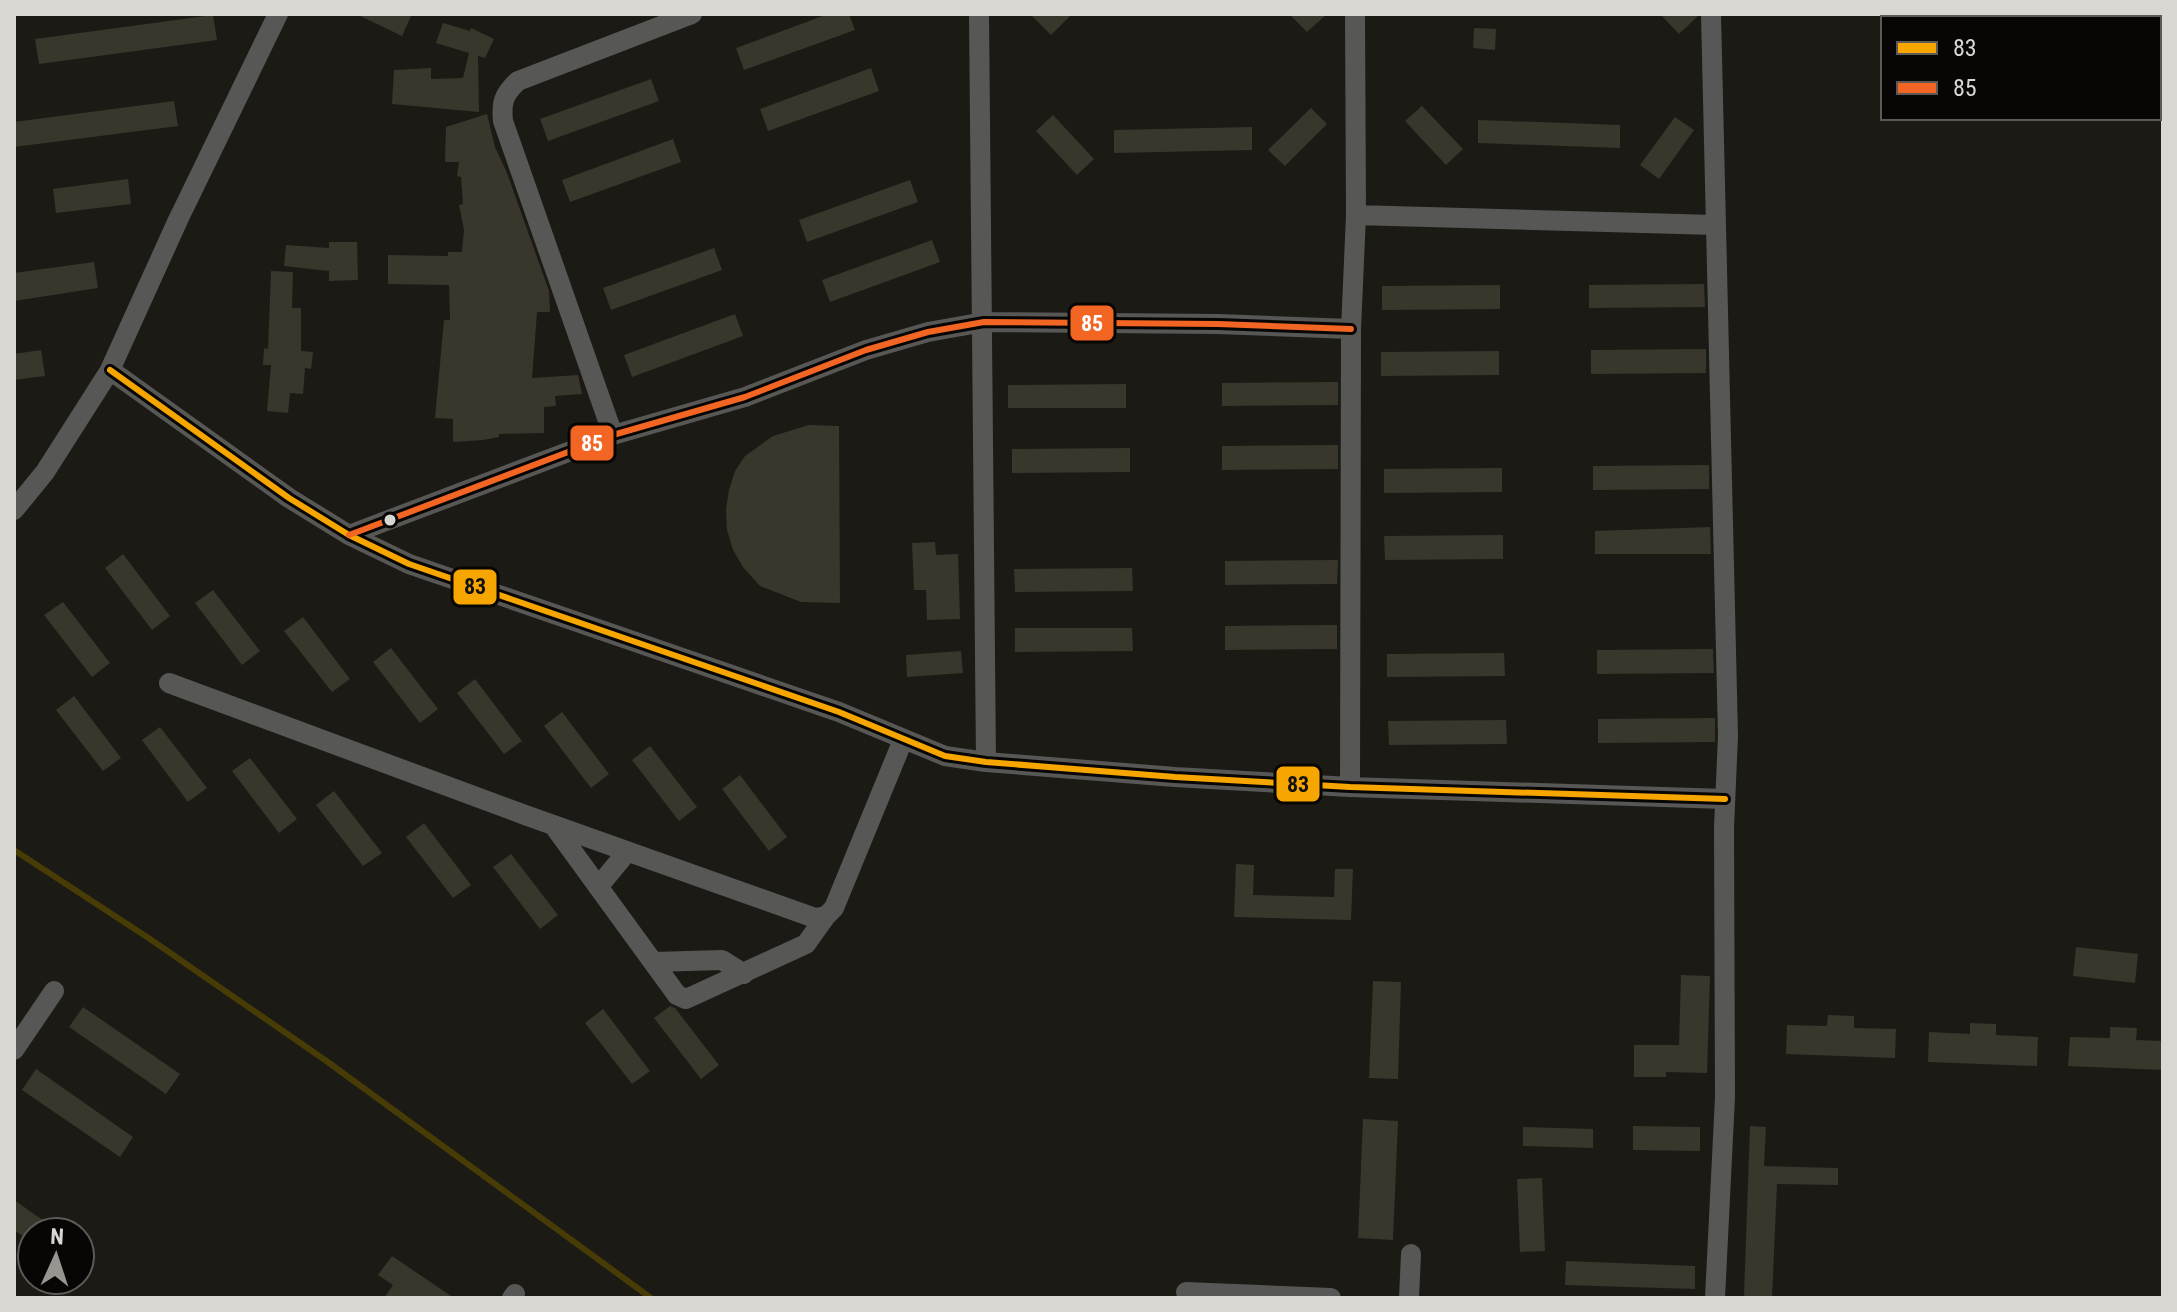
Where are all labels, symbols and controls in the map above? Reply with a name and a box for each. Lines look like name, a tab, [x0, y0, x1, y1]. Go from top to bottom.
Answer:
legend	[1881, 16, 2161, 120]
text: 83	[1953, 34, 1977, 62]
text: 85	[1953, 74, 1977, 102]
line badge: 85	[1069, 304, 1115, 342]
text: 85	[1081, 311, 1103, 336]
line badge: 85	[569, 424, 615, 462]
text: 85	[581, 431, 603, 456]
unlabelled marker	[382, 512, 398, 528]
line badge: 83	[452, 568, 498, 606]
text: 83	[464, 574, 486, 599]
line badge: 83	[1275, 765, 1321, 803]
text: 83	[1287, 772, 1309, 797]
north arrow	[16, 1216, 96, 1296]
text: N	[50, 1224, 64, 1249]

